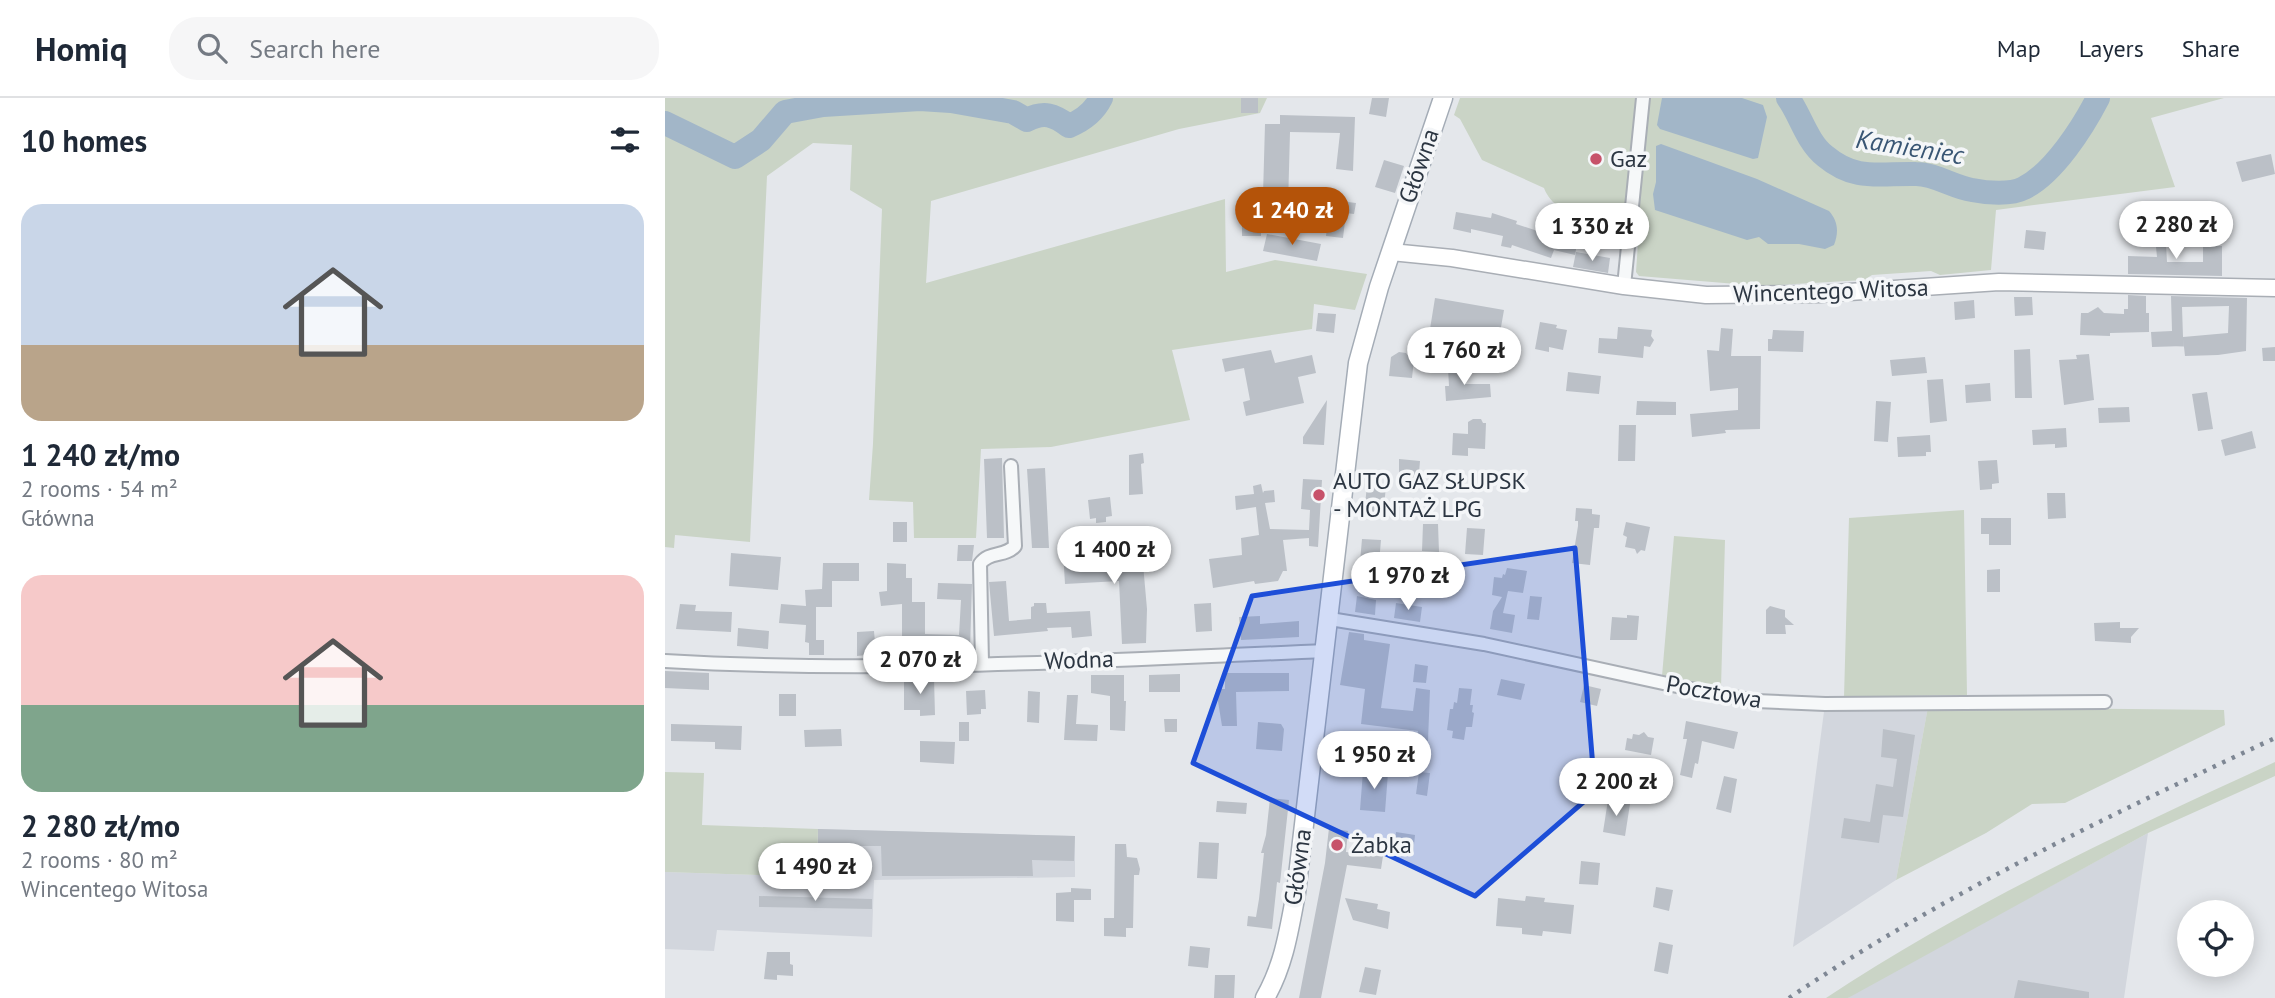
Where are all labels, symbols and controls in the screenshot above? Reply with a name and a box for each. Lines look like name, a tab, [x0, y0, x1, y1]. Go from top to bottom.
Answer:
search box	[169, 17, 659, 80]
text: Homiq	[35, 27, 127, 70]
icon: search	[193, 29, 231, 67]
text: Search here	[249, 32, 380, 65]
text: Map	[1997, 33, 2041, 64]
text: Layers	[2079, 33, 2144, 64]
text: Share	[2182, 33, 2240, 64]
text: 10 homes	[21, 121, 147, 160]
icon: filters	[606, 121, 644, 159]
water label: Kamieniec	[1854, 122, 1967, 171]
street label: Główna	[1391, 124, 1446, 207]
place label: Gaz	[1610, 143, 1647, 174]
marker: Gaz	[1588, 151, 1604, 167]
pin: 1 240 zł	[1220, 188, 1364, 247]
text: 1 240 zł	[1251, 195, 1333, 224]
pin: 2 280 zł	[2104, 202, 2248, 261]
pin: 1 330 zł	[1520, 204, 1664, 263]
text: 2 280 zł	[2135, 209, 2217, 238]
text: 1 330 zł	[1551, 211, 1633, 240]
icon: home	[270, 249, 396, 375]
street label: Wincentego Witosa	[1733, 272, 1929, 309]
pin: 1 760 zł	[1392, 328, 1536, 387]
text: 1 760 zł	[1423, 335, 1505, 364]
text: 1 240 zł/mo	[21, 435, 180, 474]
place label: AUTO GAZ SŁUPSK - MONTAŻ LPG	[1333, 465, 1526, 524]
text: 2 rooms · 54 m²	[21, 474, 178, 503]
marker: AUTO GAZ SŁUPSK - MONTAŻ LPG	[1311, 487, 1327, 503]
text: Główna	[21, 503, 95, 532]
pin: 1 400 zł	[1042, 526, 1186, 586]
text: 1 400 zł	[1073, 534, 1155, 563]
pin: 1 970 zł	[1336, 552, 1480, 612]
text: 1 970 zł	[1367, 560, 1449, 589]
icon: home	[270, 620, 396, 746]
pin: 2 070 zł	[848, 636, 992, 696]
street label: Wodna	[1044, 643, 1114, 676]
text: 2 070 zł	[879, 644, 961, 673]
street label: Pocztowa	[1664, 668, 1764, 715]
pin: 1 950 zł	[1302, 732, 1446, 791]
text: 1 950 zł	[1333, 739, 1415, 768]
pin: 2 200 zł	[1544, 758, 1688, 818]
text: 2 200 zł	[1575, 766, 1657, 795]
text: 2 280 zł/mo	[21, 806, 180, 845]
street label: Główna	[1277, 827, 1318, 907]
place label: Żabka	[1351, 829, 1412, 860]
marker: Żabka	[1329, 837, 1345, 853]
pin: 1 490 zł	[743, 844, 887, 903]
text: 2 rooms · 80 m²	[21, 845, 178, 874]
text: 1 490 zł	[774, 851, 856, 880]
text: Wincentego Witosa	[21, 874, 208, 903]
map controls	[2177, 900, 2254, 977]
button: locate	[2177, 900, 2254, 977]

